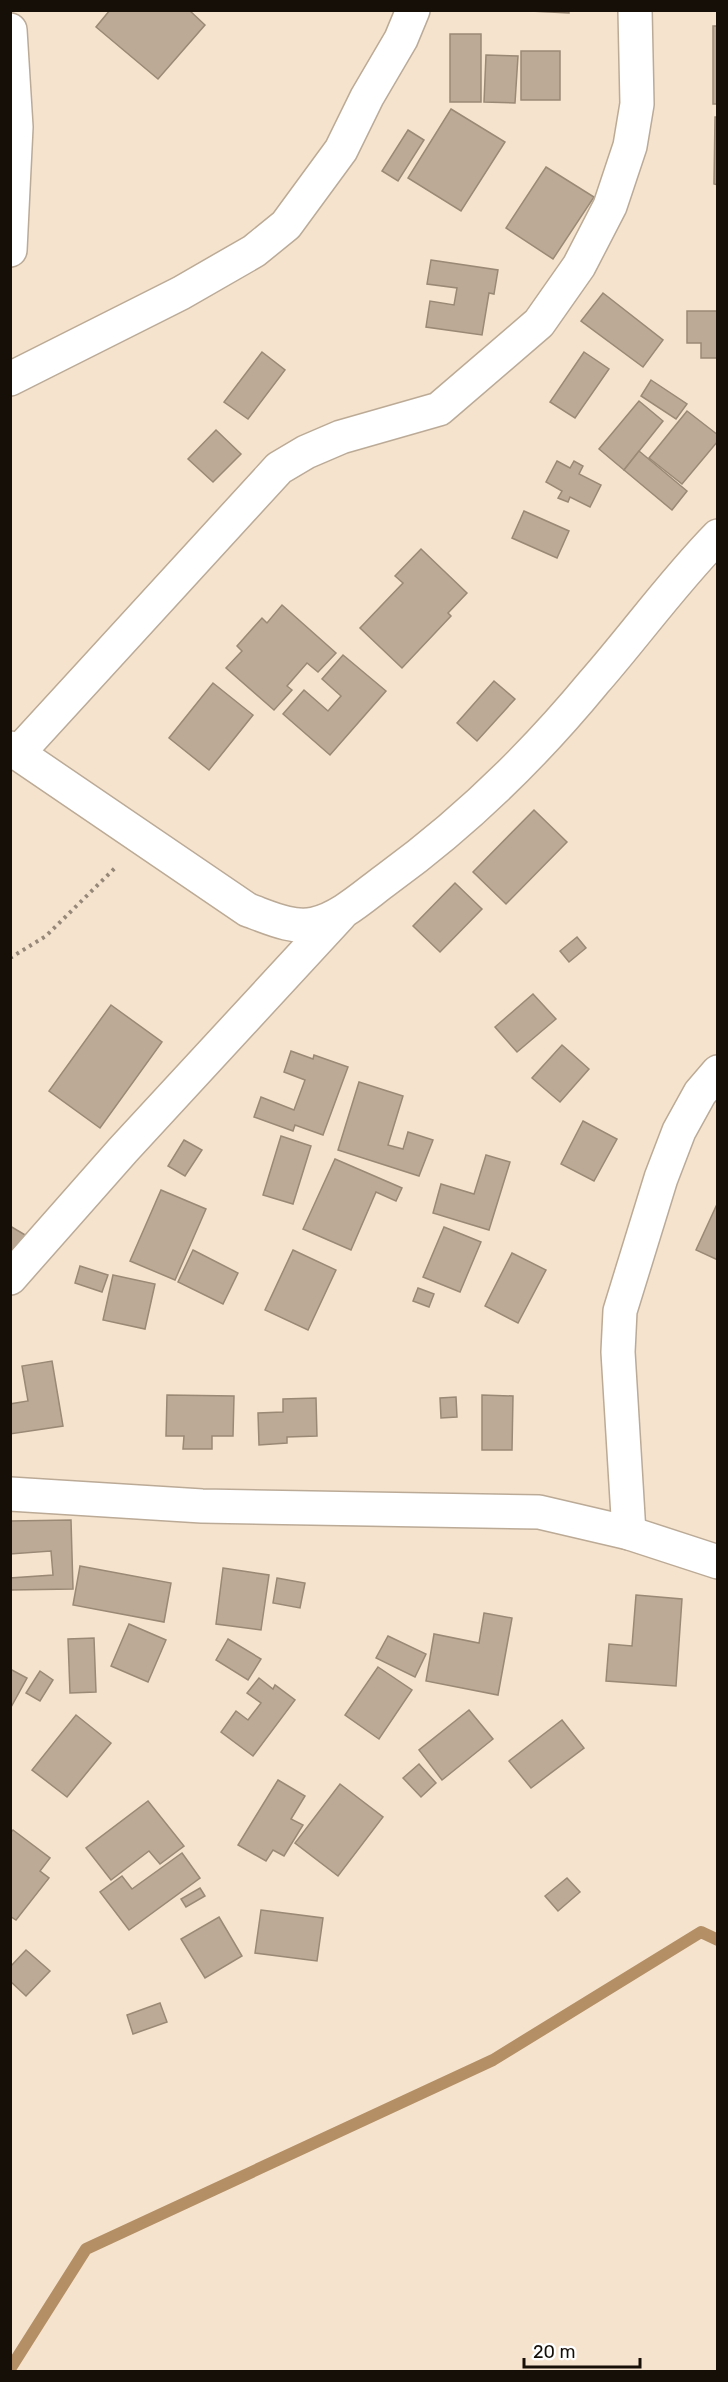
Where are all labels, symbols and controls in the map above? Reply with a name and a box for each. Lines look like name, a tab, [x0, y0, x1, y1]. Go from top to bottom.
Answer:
scale bar	[524, 2331, 640, 2369]
text: 20 m	[533, 2341, 575, 2363]

